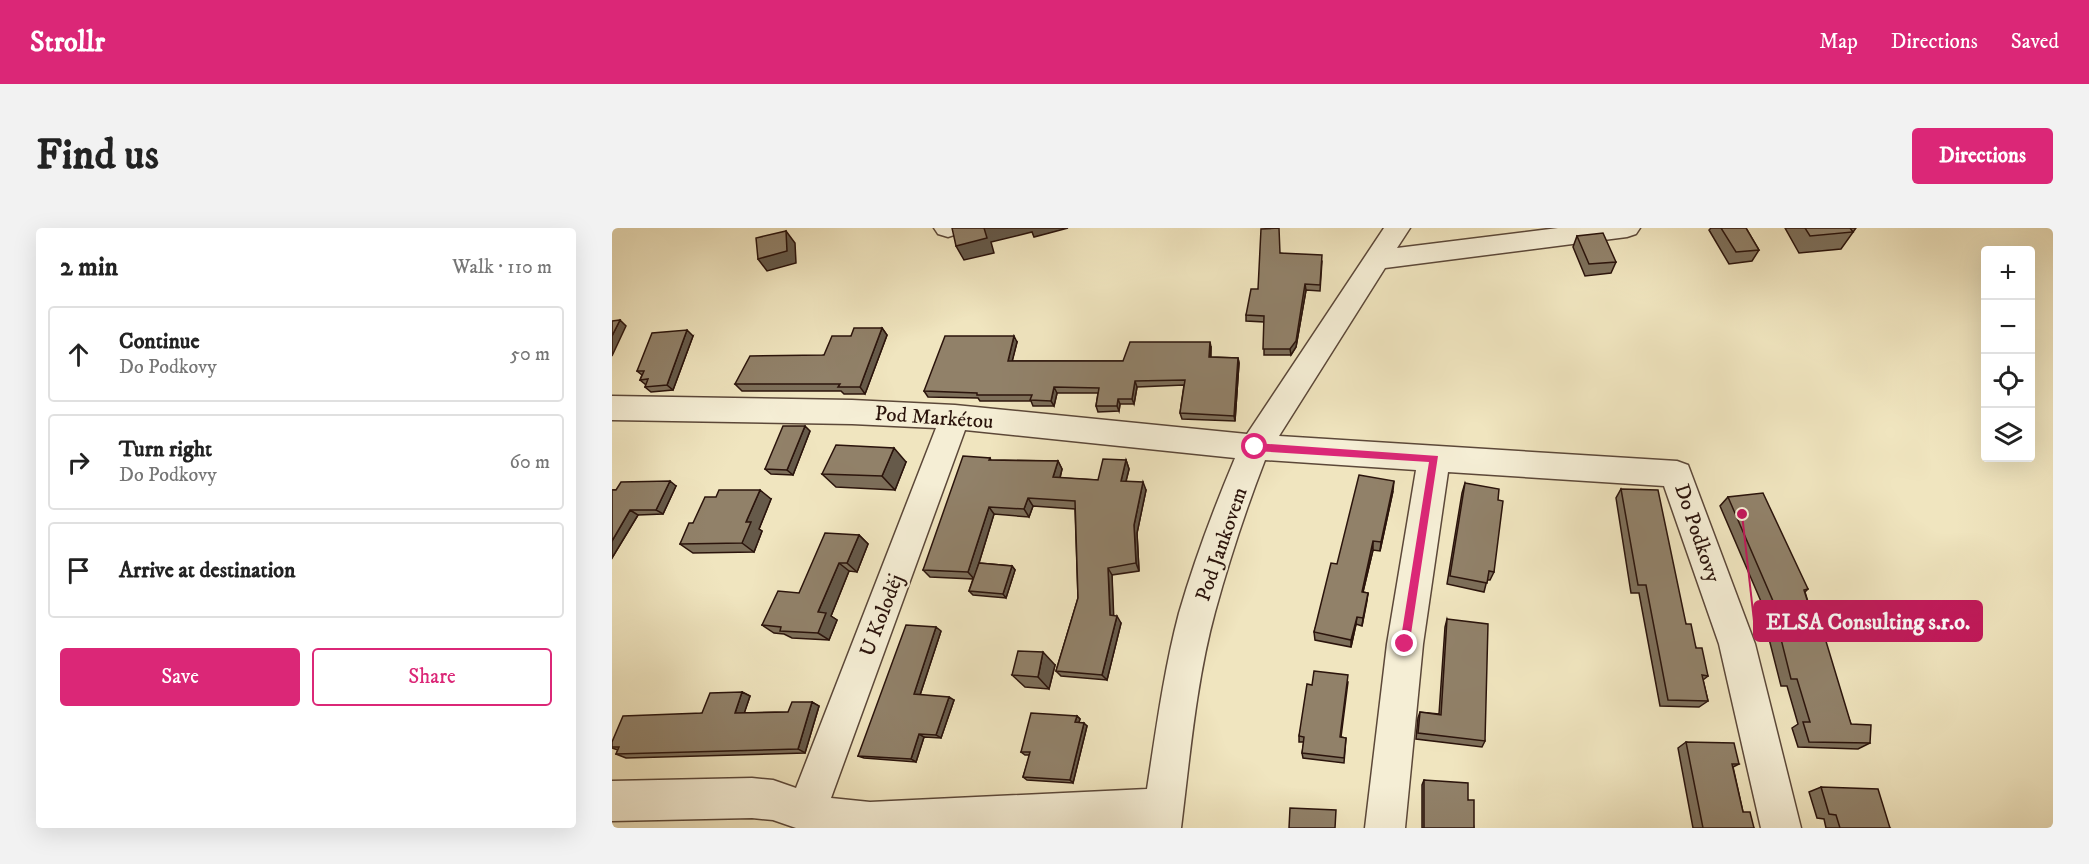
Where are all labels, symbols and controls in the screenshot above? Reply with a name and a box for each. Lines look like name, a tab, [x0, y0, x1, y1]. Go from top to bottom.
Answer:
text: Strollr	[30, 25, 105, 60]
text: Map	[1819, 29, 1858, 55]
text: Directions	[1891, 29, 1978, 55]
text: Saved	[2011, 29, 2059, 55]
button: Directions	[1912, 128, 2053, 184]
text: Find us	[36, 130, 159, 182]
map controls	[1981, 246, 2035, 462]
button: +	[1981, 246, 2035, 300]
text: 2 min	[60, 251, 118, 284]
text: Walk · 110 m	[452, 255, 552, 280]
button: −	[1981, 300, 2035, 354]
text: Continue	[119, 328, 200, 355]
icon: ahead	[62, 338, 95, 371]
text: 50 m	[510, 342, 550, 367]
button: locate	[1981, 354, 2035, 408]
text: Do Podkovy	[119, 355, 217, 380]
street label: Pod Markétou	[874, 401, 994, 435]
button: layers	[1981, 408, 2035, 462]
route start	[1241, 433, 1267, 459]
text: Turn right	[119, 436, 212, 463]
icon: right	[62, 446, 95, 479]
text: 60 m	[510, 450, 550, 475]
text: Do Podkovy	[119, 463, 217, 488]
street label: Do Podkovy	[1668, 481, 1726, 587]
street label: Pod Jankovem	[1190, 484, 1254, 605]
icon: arrive	[62, 554, 95, 587]
text: Arrive at destination	[119, 557, 296, 584]
street label: U Koloděj	[854, 571, 909, 660]
callout: ELSA Consulting s.r.o.	[1754, 601, 1982, 641]
text: ELSA Consulting s.r.o.	[1766, 609, 1970, 636]
route end	[1391, 630, 1417, 656]
button: Save	[60, 648, 300, 706]
button: Share	[312, 648, 552, 706]

